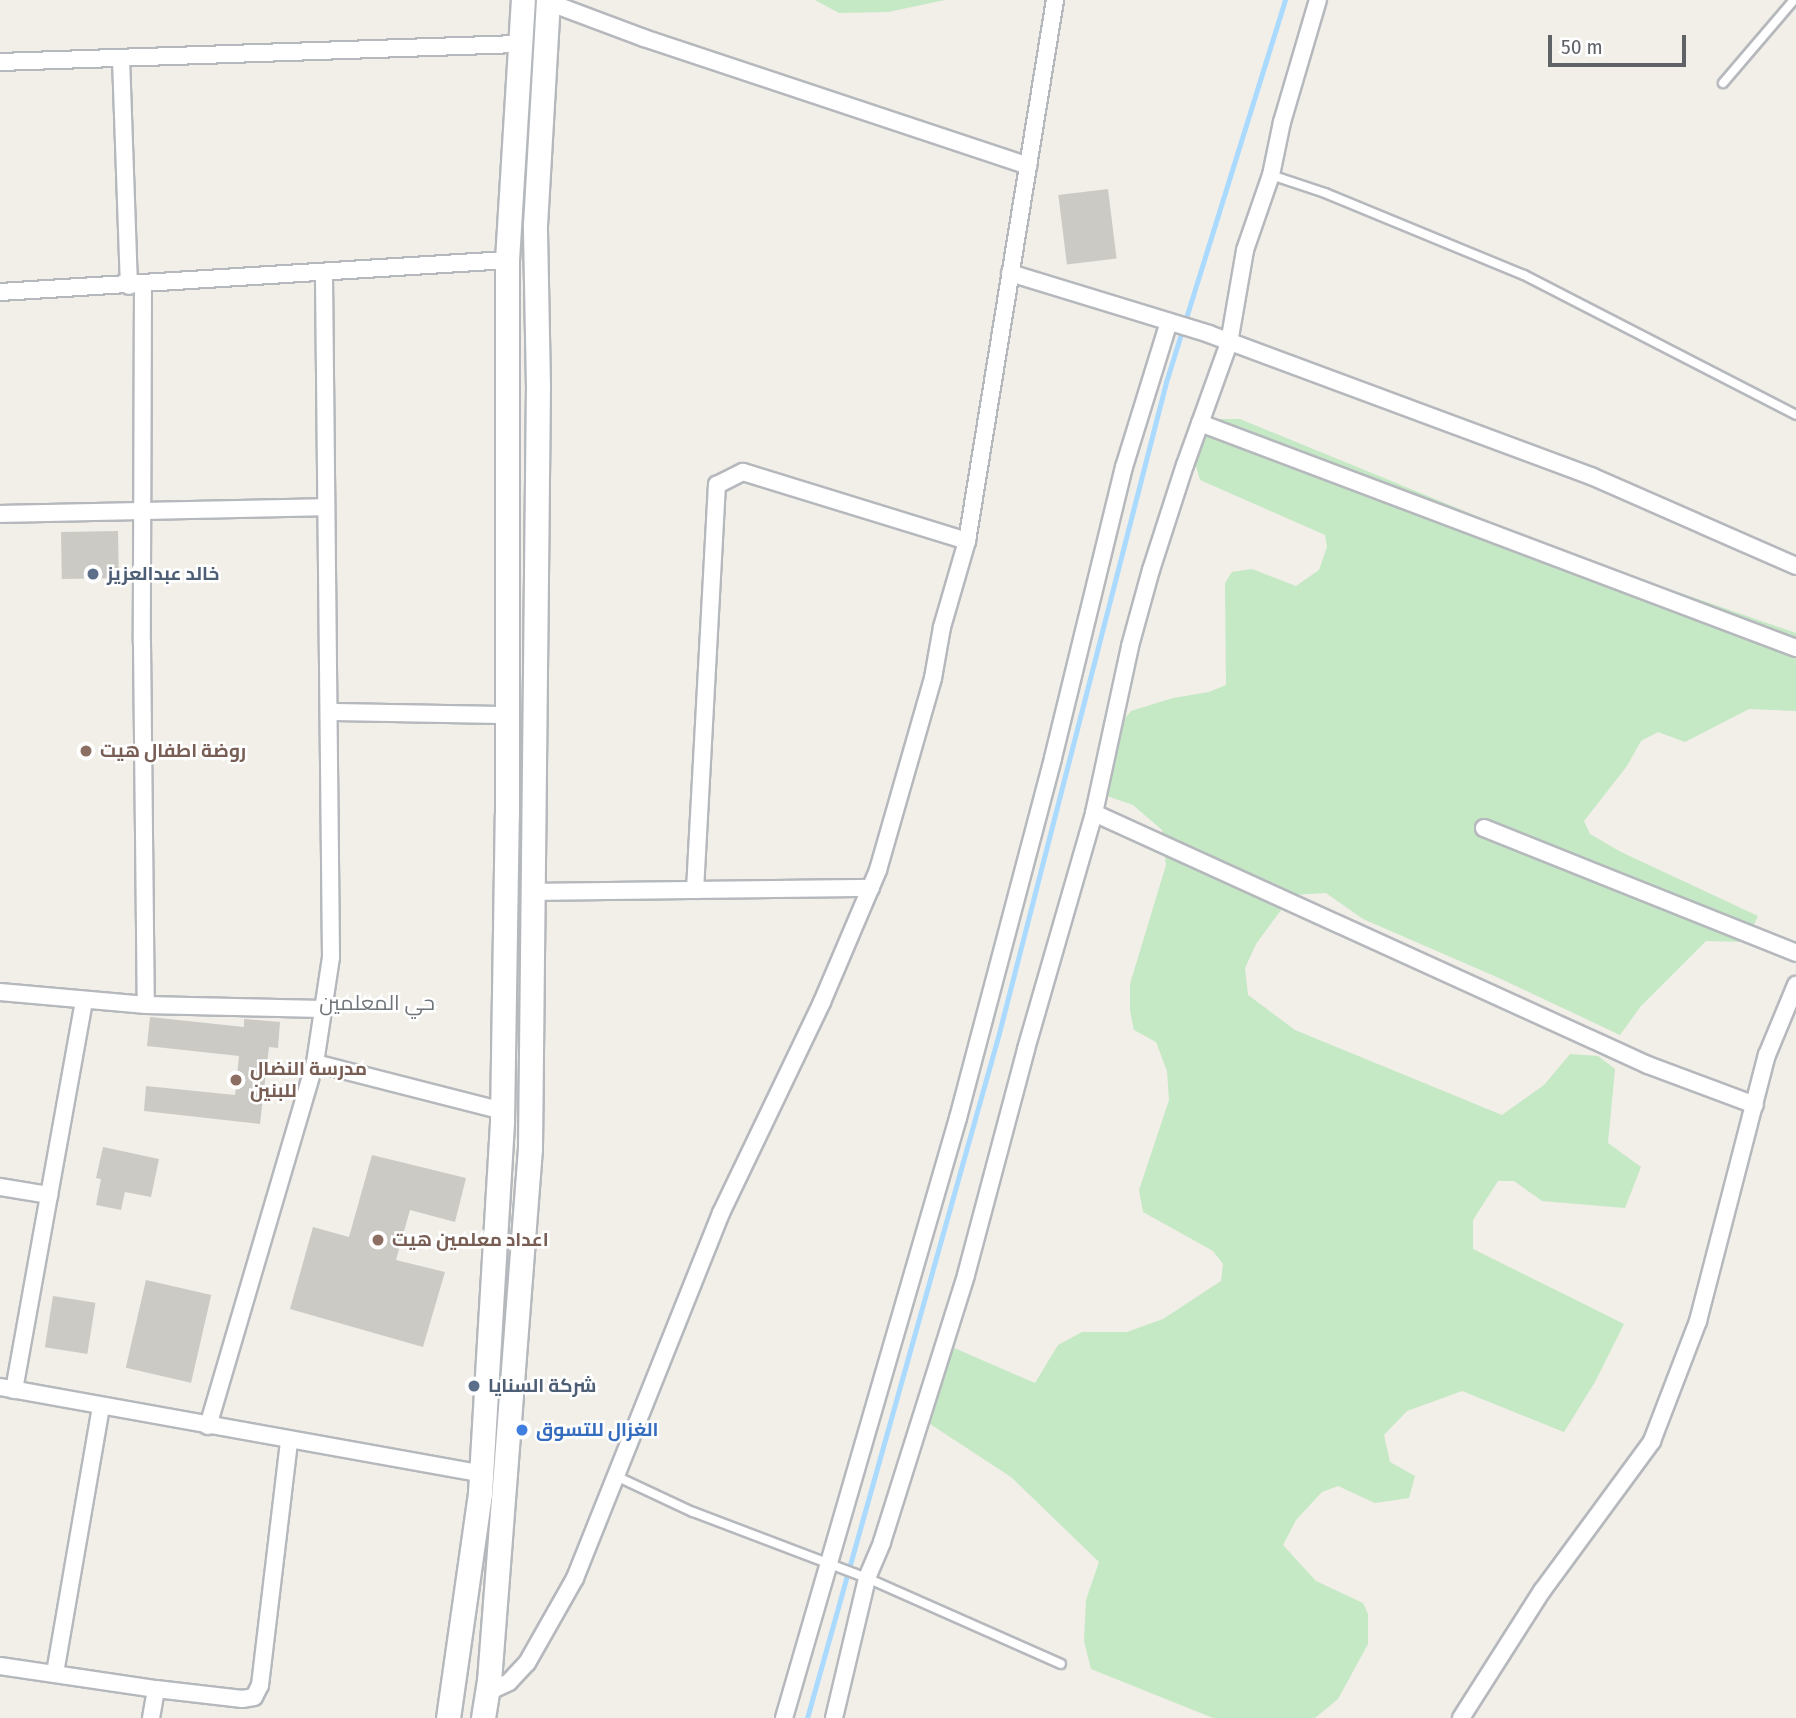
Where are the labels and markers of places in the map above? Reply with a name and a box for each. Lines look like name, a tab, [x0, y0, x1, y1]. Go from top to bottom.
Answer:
place label: خالد عبدالعزيز	[107, 563, 219, 585]
marker: خالد عبدالعزيز	[85, 566, 101, 582]
place label: روضة اطفال هيت	[100, 740, 246, 762]
marker: روضة اطفال هيت	[78, 743, 94, 759]
place label: مدرسة النضال للبنين	[250, 1058, 367, 1102]
marker: مدرسة النضال للبنين	[228, 1072, 244, 1088]
place label: اعداد معلمين هيت	[392, 1229, 549, 1251]
marker: اعداد معلمين هيت	[370, 1232, 386, 1248]
place label: شركة السنايا	[488, 1375, 596, 1397]
marker: شركة السنايا	[466, 1378, 482, 1394]
place label: الغزال للتسوق	[536, 1419, 658, 1441]
marker: الغزال للتسوق	[514, 1422, 530, 1438]

